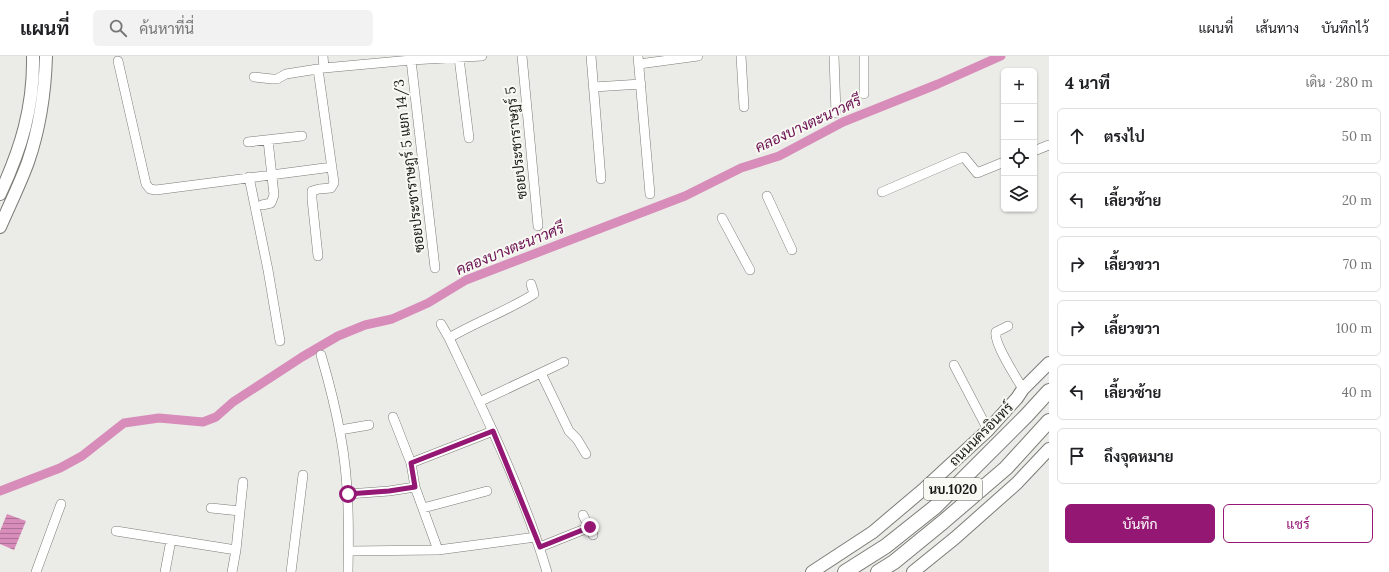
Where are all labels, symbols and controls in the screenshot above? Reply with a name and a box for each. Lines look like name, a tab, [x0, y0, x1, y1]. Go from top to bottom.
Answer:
search box	[93, 10, 373, 46]
text: แผนที่	[20, 16, 69, 40]
icon: search	[107, 17, 129, 39]
text: ค้นหาที่นี่	[139, 19, 194, 38]
text: แผนที่	[1198, 19, 1233, 37]
text: เส้นทาง	[1255, 19, 1299, 37]
text: บันทึกไว้	[1321, 19, 1369, 37]
map controls	[1001, 68, 1037, 212]
button: +	[1001, 68, 1037, 104]
text: 4 นาที	[1065, 72, 1110, 94]
text: เดิน · 280 m	[1306, 74, 1373, 91]
street label: ซอยประชาราษฎร์ 5 แยก 14/3	[389, 78, 429, 254]
street label: ซอยประชาราษฏร์ 5	[501, 86, 531, 200]
water label: คลองบางตะนาวศรี	[752, 90, 865, 156]
button: −	[1001, 104, 1037, 140]
icon: ahead	[1066, 125, 1088, 147]
text: ตรงไป	[1104, 127, 1145, 146]
text: 50 m	[1342, 128, 1372, 145]
button: locate	[1001, 140, 1037, 176]
button: layers	[1001, 176, 1037, 212]
icon: left	[1066, 189, 1088, 211]
text: เลี้ยวซ้าย	[1104, 191, 1161, 210]
text: 20 m	[1342, 192, 1372, 209]
water label: คลองบางตะนาวศรี	[453, 218, 568, 279]
icon: right	[1066, 253, 1088, 275]
text: เลี้ยวขวา	[1104, 255, 1160, 274]
text: 70 m	[1343, 256, 1372, 273]
icon: right	[1066, 317, 1088, 339]
text: เลี้ยวขวา	[1104, 319, 1160, 338]
text: 100 m	[1336, 320, 1372, 337]
icon: left	[1066, 381, 1088, 403]
text: เลี้ยวซ้าย	[1104, 383, 1161, 402]
text: 40 m	[1342, 384, 1372, 401]
street label: ถนนนครอินทร์	[945, 398, 1017, 470]
icon: arrive	[1066, 445, 1088, 467]
text: ถึงจุดหมาย	[1104, 447, 1174, 466]
road number: นบ.1020	[924, 478, 982, 500]
route start	[339, 485, 357, 503]
button: บันทึก	[1065, 504, 1215, 543]
button: แชร์	[1223, 504, 1373, 543]
route end	[581, 518, 599, 536]

